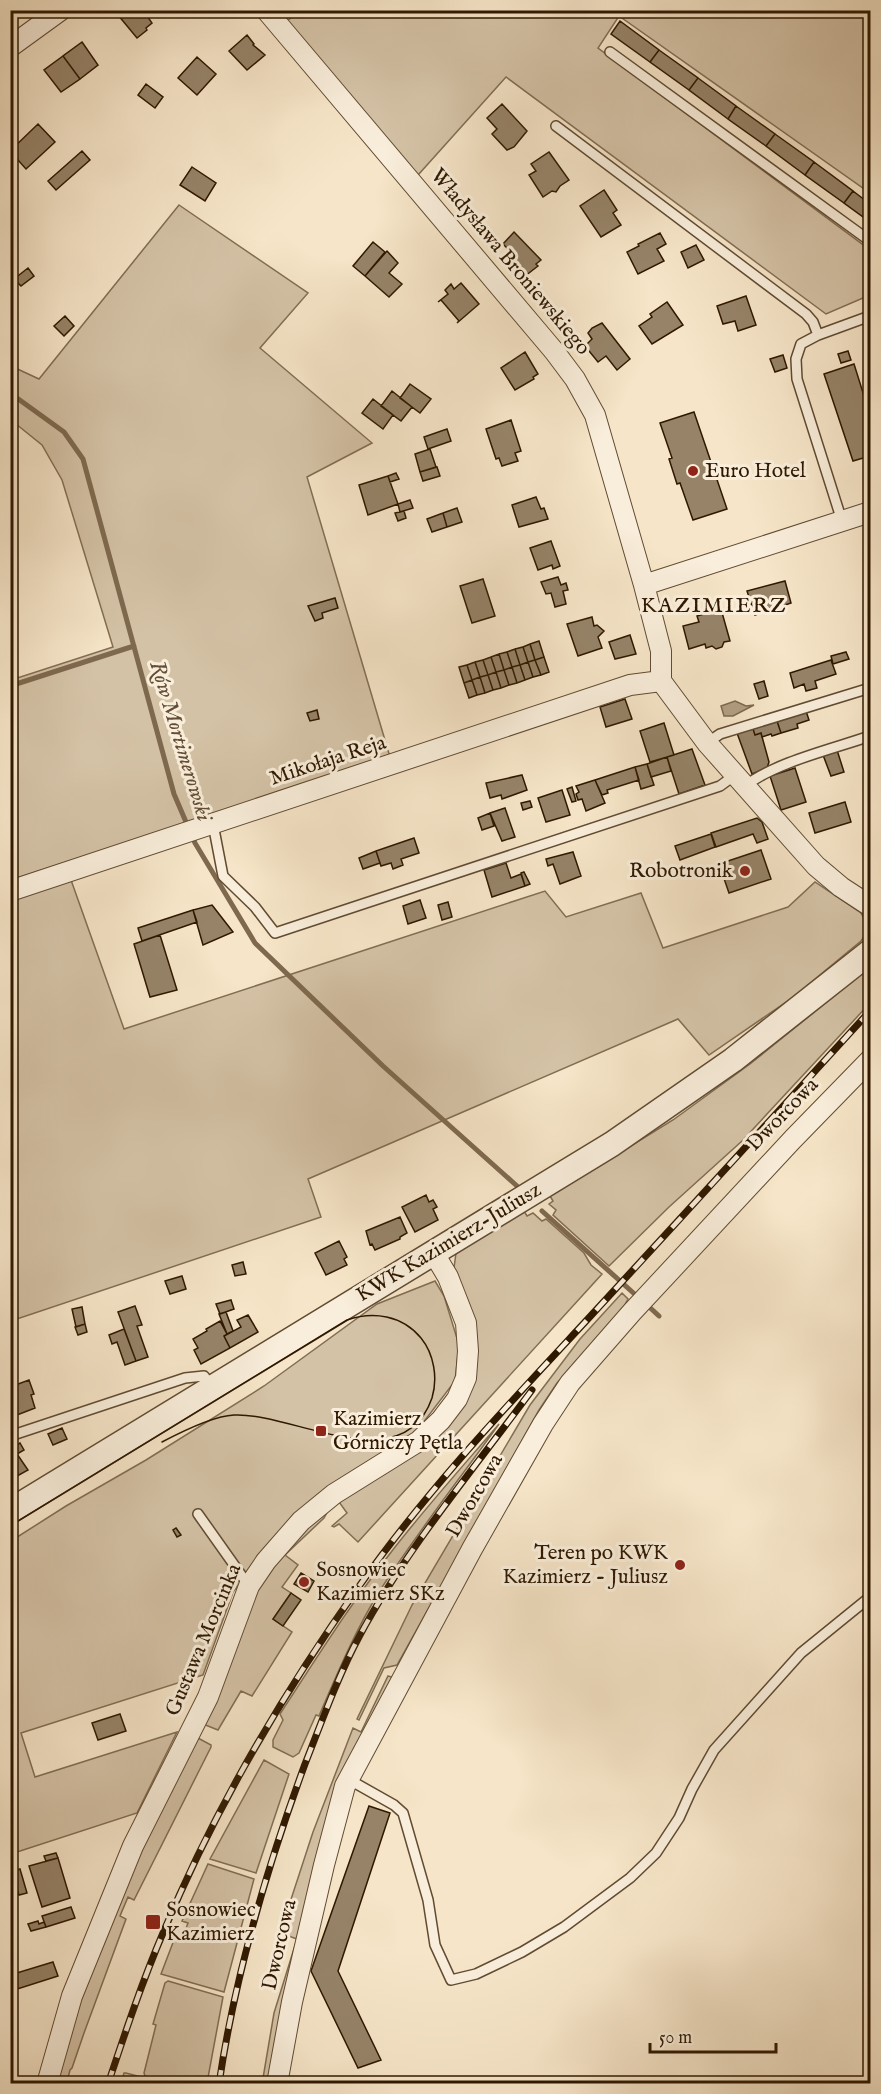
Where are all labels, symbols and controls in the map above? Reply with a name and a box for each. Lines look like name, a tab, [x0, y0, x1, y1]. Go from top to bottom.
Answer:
street label: Władysława Broniewskiego	[424, 163, 596, 361]
place label: Euro Hotel	[705, 458, 806, 485]
marker: Euro Hotel	[686, 464, 700, 478]
district label: KAZIMIERZ	[641, 592, 787, 620]
water label: Rów Mortimerowski	[142, 657, 218, 826]
street label: Mikołaja Reja	[266, 729, 390, 792]
place label: Robotronik	[629, 858, 734, 885]
marker: Robotronik	[738, 864, 752, 878]
street label: Dworcowa	[741, 1072, 825, 1158]
street label: KWK Kazimierz-Juliusz	[352, 1177, 547, 1309]
place label: Kazimierz Górniczy Pętla	[333, 1406, 464, 1457]
marker: Kazimierz Górniczy Pętla	[314, 1424, 328, 1438]
street label: Dworcowa	[440, 1448, 510, 1543]
place label: Teren po KWK Kazimierz - Juliusz	[503, 1540, 669, 1591]
place label: Sosnowiec Kazimierz SKz	[316, 1557, 445, 1608]
marker: Teren po KWK Kazimierz - Juliusz	[673, 1558, 687, 1572]
street label: Gustawa Morcinka	[160, 1559, 249, 1720]
marker: Sosnowiec Kazimierz SKz	[297, 1575, 311, 1589]
street label: Dworcowa	[256, 1896, 304, 1993]
place label: Sosnowiec Kazimierz	[166, 1897, 256, 1948]
marker: Sosnowiec Kazimierz	[144, 1913, 162, 1931]
scale bar	[650, 2016, 776, 2054]
text: 50 m	[659, 2027, 692, 2050]

